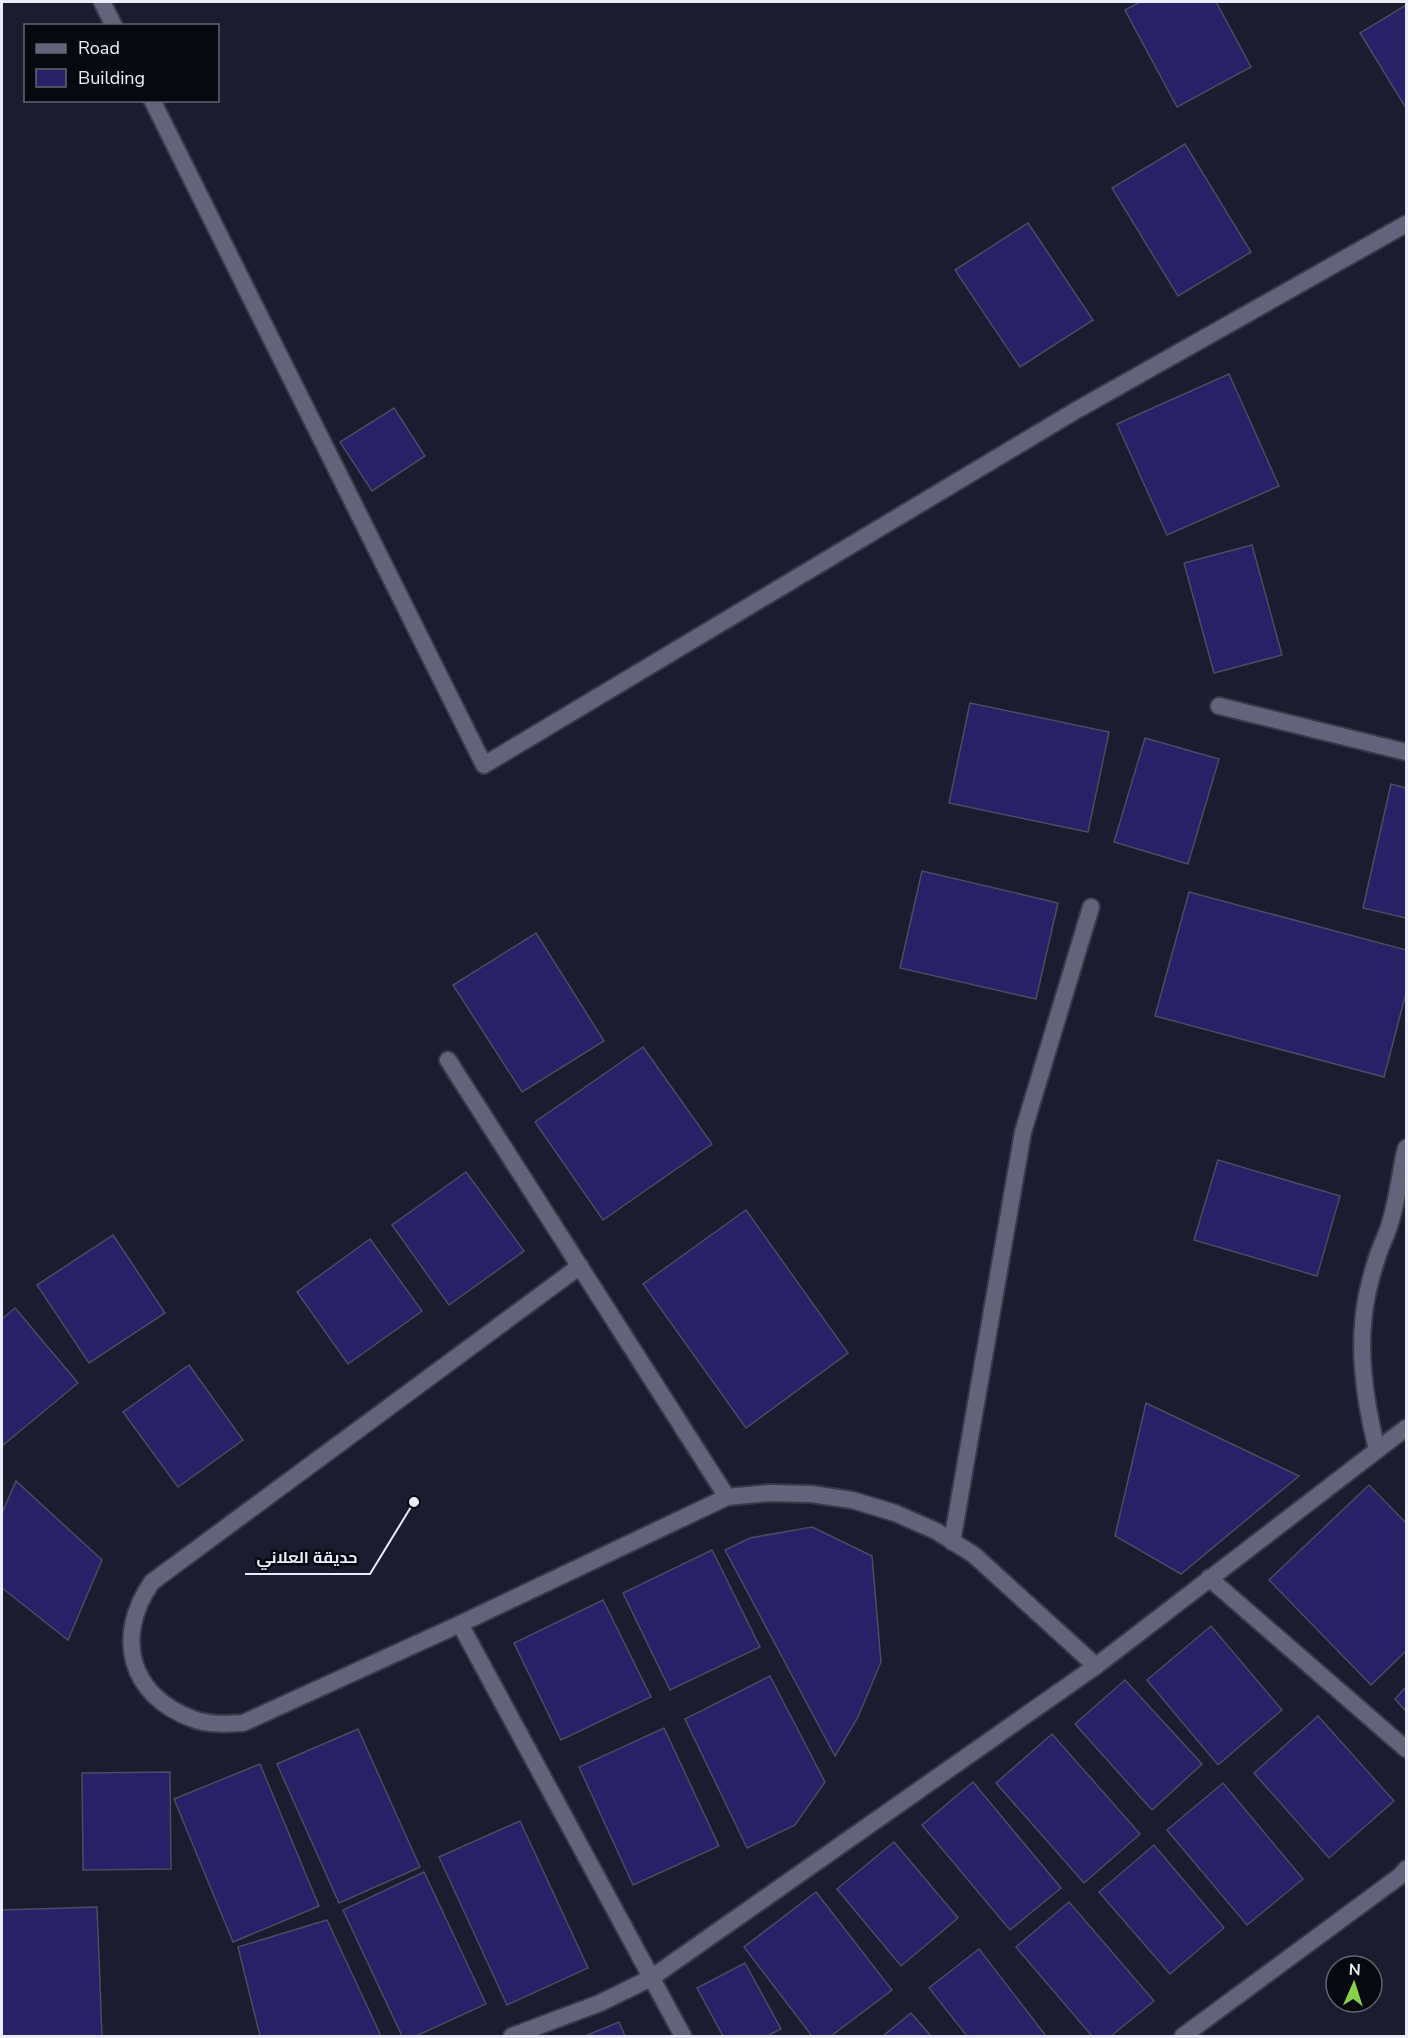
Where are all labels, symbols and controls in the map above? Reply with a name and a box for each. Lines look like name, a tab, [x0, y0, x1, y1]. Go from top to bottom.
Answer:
legend	[24, 24, 219, 102]
text: Road	[78, 36, 120, 60]
text: Building	[78, 66, 145, 90]
callout: حديقة العلاني	[245, 1540, 370, 1574]
text: حديقة العلاني	[256, 1547, 358, 1570]
north arrow	[1324, 1954, 1384, 2014]
text: N	[1348, 1959, 1361, 1981]

